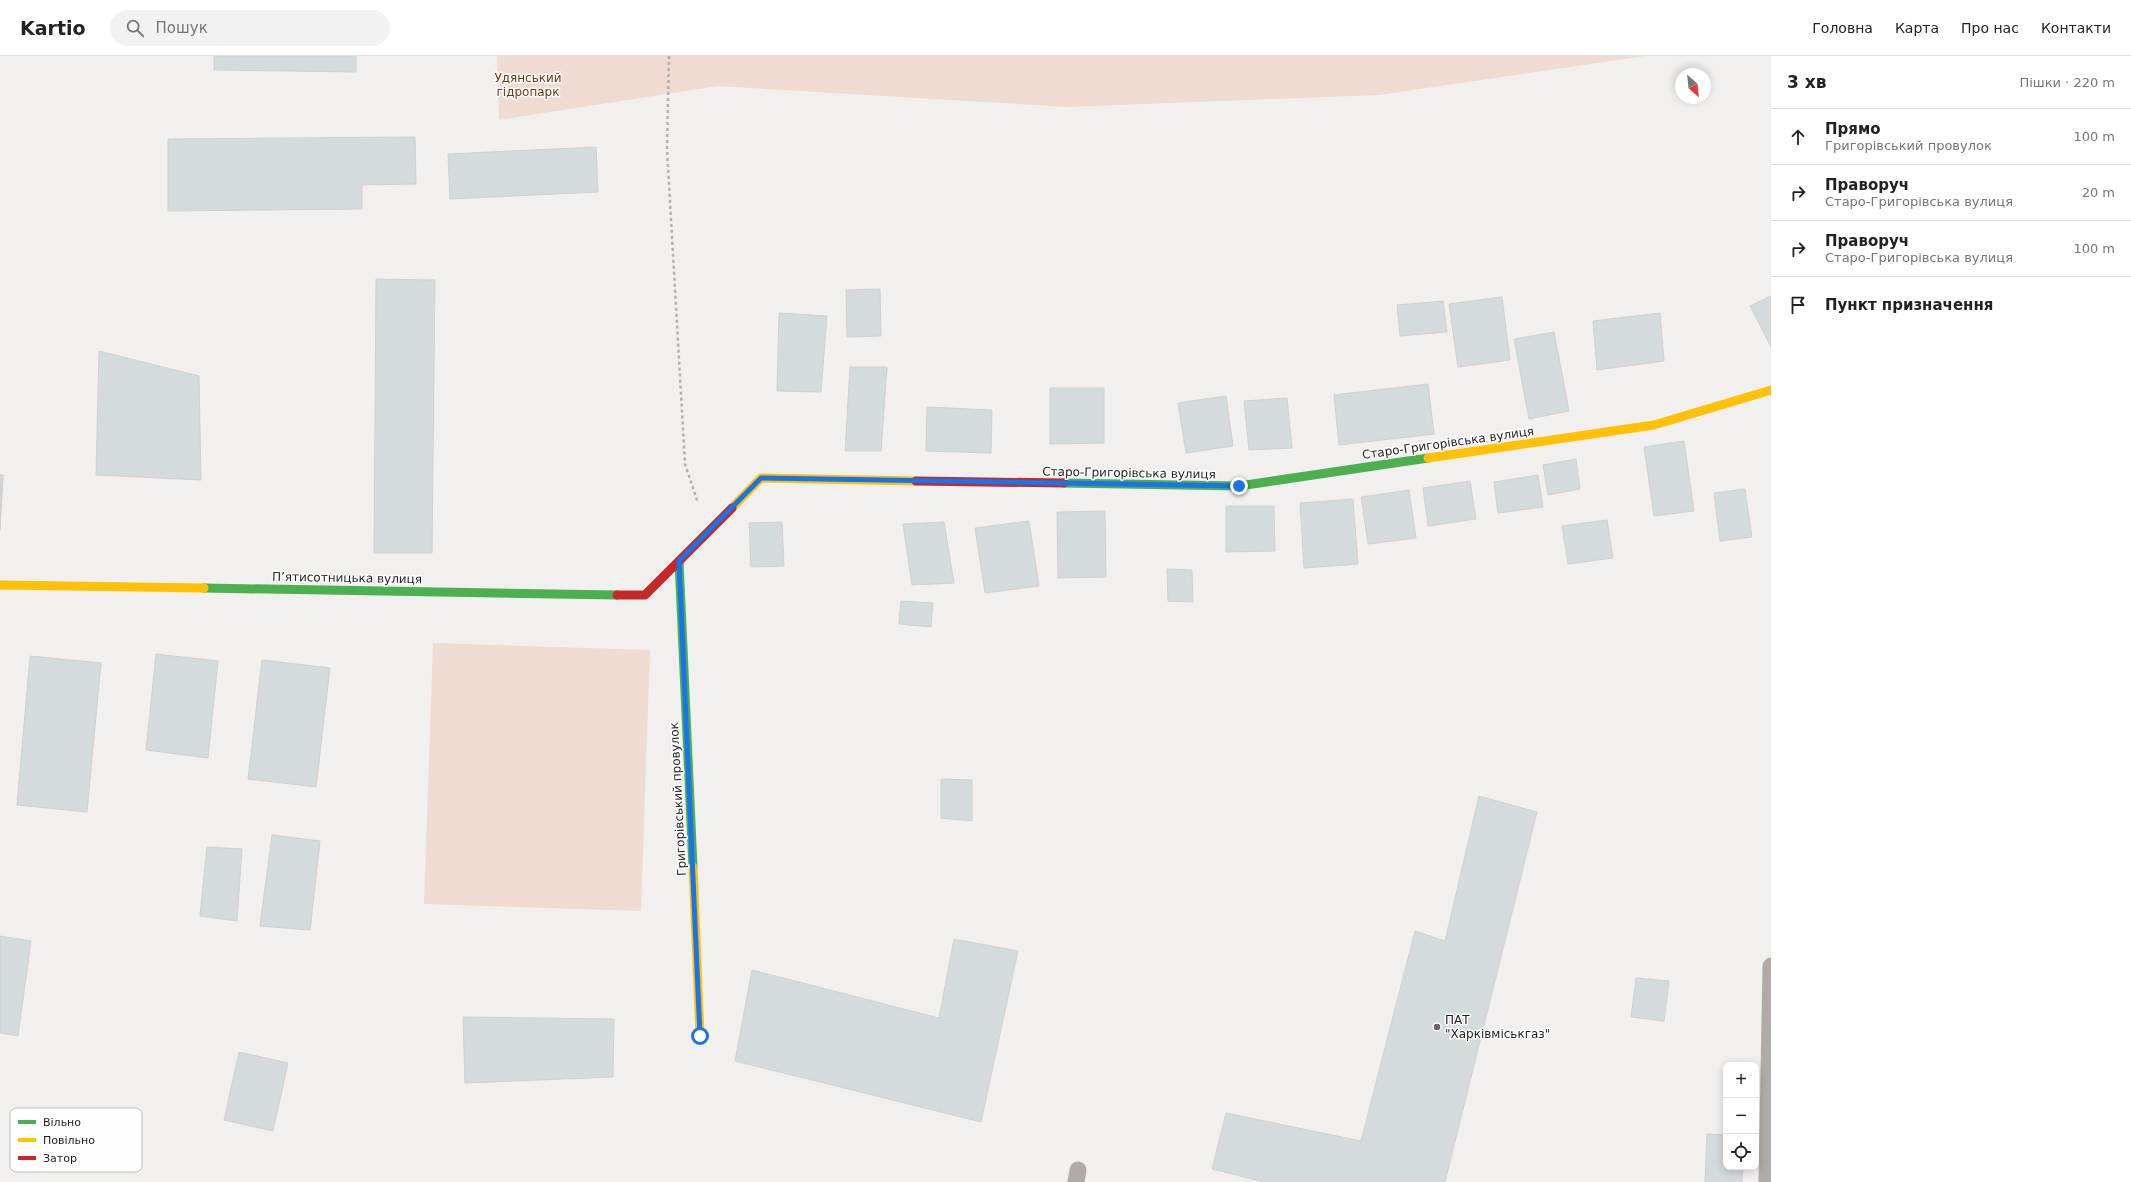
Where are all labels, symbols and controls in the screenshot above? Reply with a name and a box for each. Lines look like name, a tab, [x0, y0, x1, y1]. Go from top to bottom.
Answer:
search box	[110, 10, 390, 46]
text: Kartio	[20, 17, 86, 39]
icon: search	[124, 17, 146, 39]
text: Пошук	[156, 19, 208, 37]
text: Головна	[1812, 20, 1873, 36]
text: Карта	[1895, 20, 1939, 36]
text: Про нас	[1961, 20, 2019, 36]
text: Контакти	[2041, 20, 2111, 36]
north arrow	[1675, 68, 1711, 104]
park label: Удянський гідропарк	[494, 71, 562, 99]
text: 3 хв	[1787, 72, 1826, 92]
text: Пішки · 220 m	[2019, 75, 2115, 90]
text: Прямо	[1825, 120, 1881, 138]
icon: ahead	[1787, 126, 1809, 148]
text: 100 m	[2073, 129, 2115, 144]
text: Григорівський провулок	[1825, 138, 1992, 153]
text: Праворуч	[1825, 176, 1909, 194]
icon: right	[1787, 182, 1809, 204]
text: 20 m	[2082, 185, 2115, 200]
text: Старо-Григорівська вулиця	[1825, 194, 2013, 209]
text: Праворуч	[1825, 232, 1909, 250]
icon: right	[1787, 238, 1809, 260]
text: 100 m	[2073, 241, 2115, 256]
text: Старо-Григорівська вулиця	[1825, 250, 2013, 265]
icon: arrive	[1787, 294, 1809, 316]
text: Пункт призначення	[1825, 296, 1993, 314]
street label: Старо-Григорівська вулиця	[1361, 424, 1535, 462]
street label: Старо-Григорівська вулиця	[1042, 464, 1216, 482]
route end	[1230, 477, 1248, 495]
street label: П’ятисотницька вулиця	[272, 570, 422, 586]
street label: Григорівський провулок	[667, 722, 689, 876]
place label: ПАТ "Харківміськгаз"	[1445, 1013, 1550, 1041]
marker: ПАТ "Харківміськгаз"	[1432, 1022, 1442, 1032]
route start	[691, 1027, 709, 1045]
map controls	[1723, 1062, 1759, 1170]
button: +	[1723, 1062, 1759, 1098]
button: −	[1723, 1098, 1759, 1134]
legend	[10, 1108, 142, 1172]
text: Вільно	[43, 1116, 81, 1129]
text: Повільно	[43, 1134, 95, 1147]
button: locate	[1723, 1134, 1759, 1170]
text: Затор	[43, 1152, 77, 1165]

